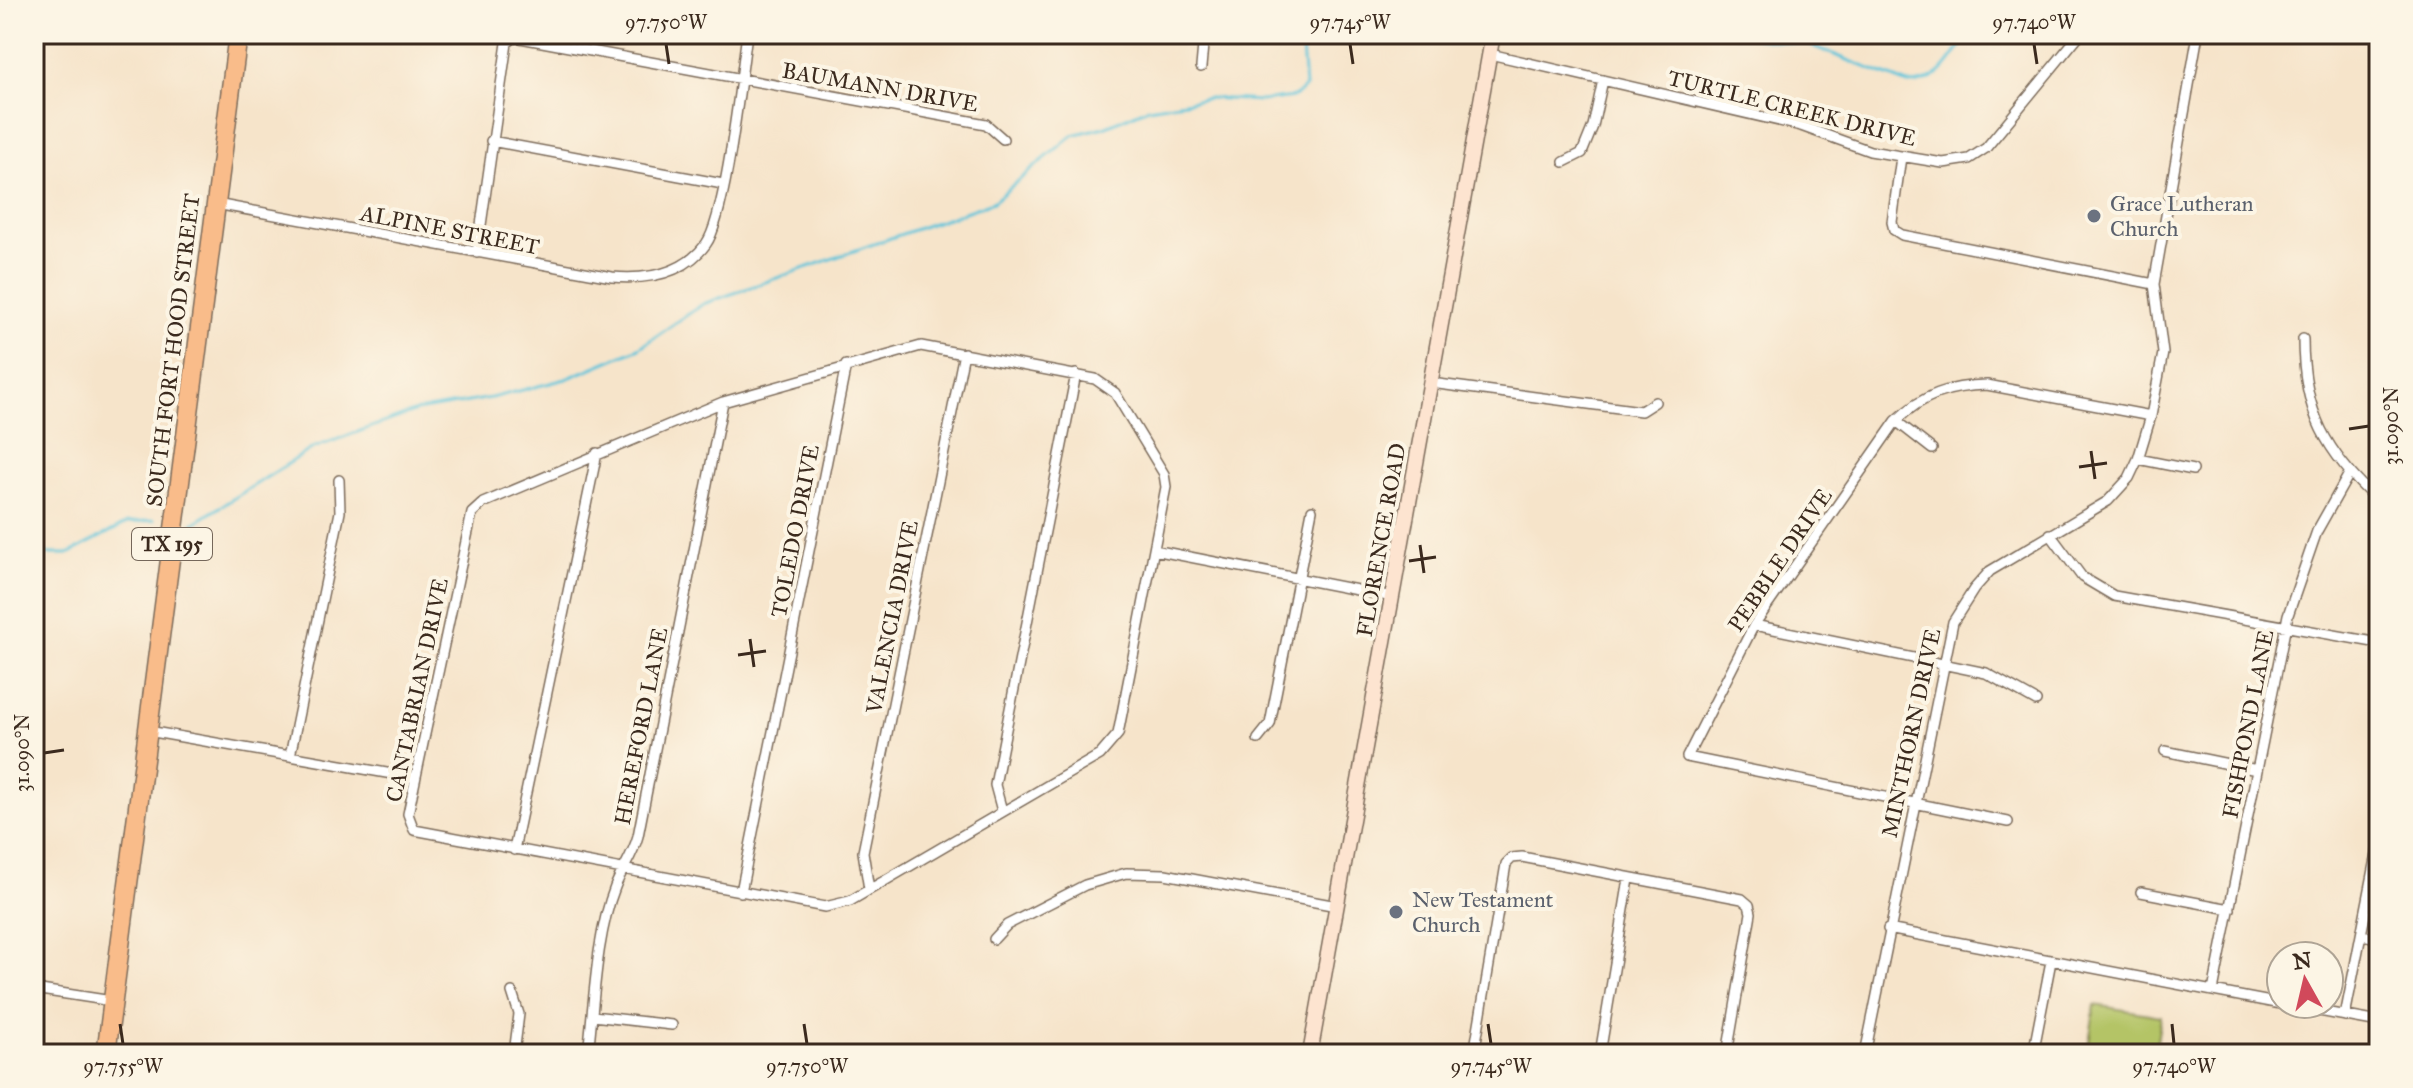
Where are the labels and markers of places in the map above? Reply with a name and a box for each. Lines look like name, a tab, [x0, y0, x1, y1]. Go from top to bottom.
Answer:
place label: Grace Lutheran Church	[2110, 190, 2253, 242]
marker: Grace Lutheran Church	[2085, 207, 2103, 225]
place label: New Testament Church	[1412, 886, 1554, 938]
marker: New Testament Church	[1387, 903, 1405, 921]

